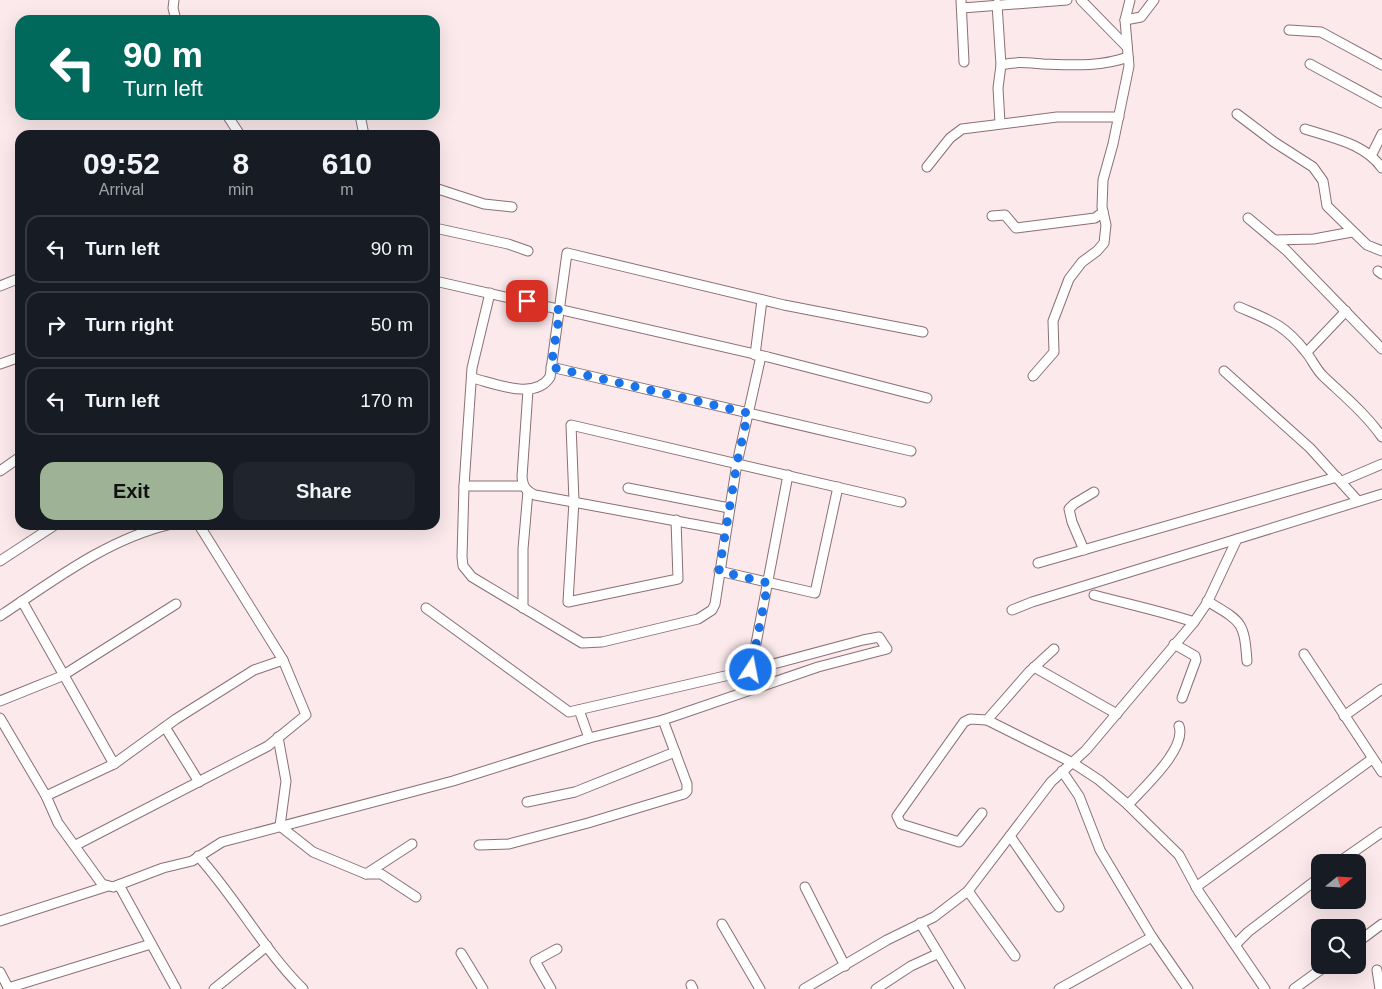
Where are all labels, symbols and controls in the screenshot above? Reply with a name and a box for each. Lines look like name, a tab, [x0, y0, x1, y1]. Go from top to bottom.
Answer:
icon: left	[40, 35, 105, 100]
text: 90 m	[123, 35, 203, 74]
text: Turn left	[123, 76, 203, 101]
text: 09:52	[83, 147, 160, 180]
text: 8	[232, 147, 249, 180]
text: 610	[322, 147, 372, 180]
text: Arrival	[99, 181, 144, 198]
text: min	[228, 181, 254, 198]
text: m	[340, 181, 353, 198]
icon: left	[42, 235, 70, 263]
text: Turn left	[85, 238, 160, 259]
text: 90 m	[371, 238, 413, 259]
pin	[506, 280, 548, 322]
icon: arrive	[513, 287, 541, 315]
icon: right	[42, 311, 70, 339]
text: Turn right	[85, 314, 173, 335]
text: 50 m	[371, 314, 413, 335]
icon: left	[42, 387, 70, 415]
text: Turn left	[85, 390, 160, 411]
text: 170 m	[360, 390, 413, 411]
button: Exit	[40, 462, 223, 520]
button: Share	[233, 462, 415, 520]
position arrow	[724, 643, 776, 695]
north arrow	[1311, 854, 1366, 909]
map controls	[1311, 854, 1366, 974]
button: search	[1311, 919, 1366, 974]

